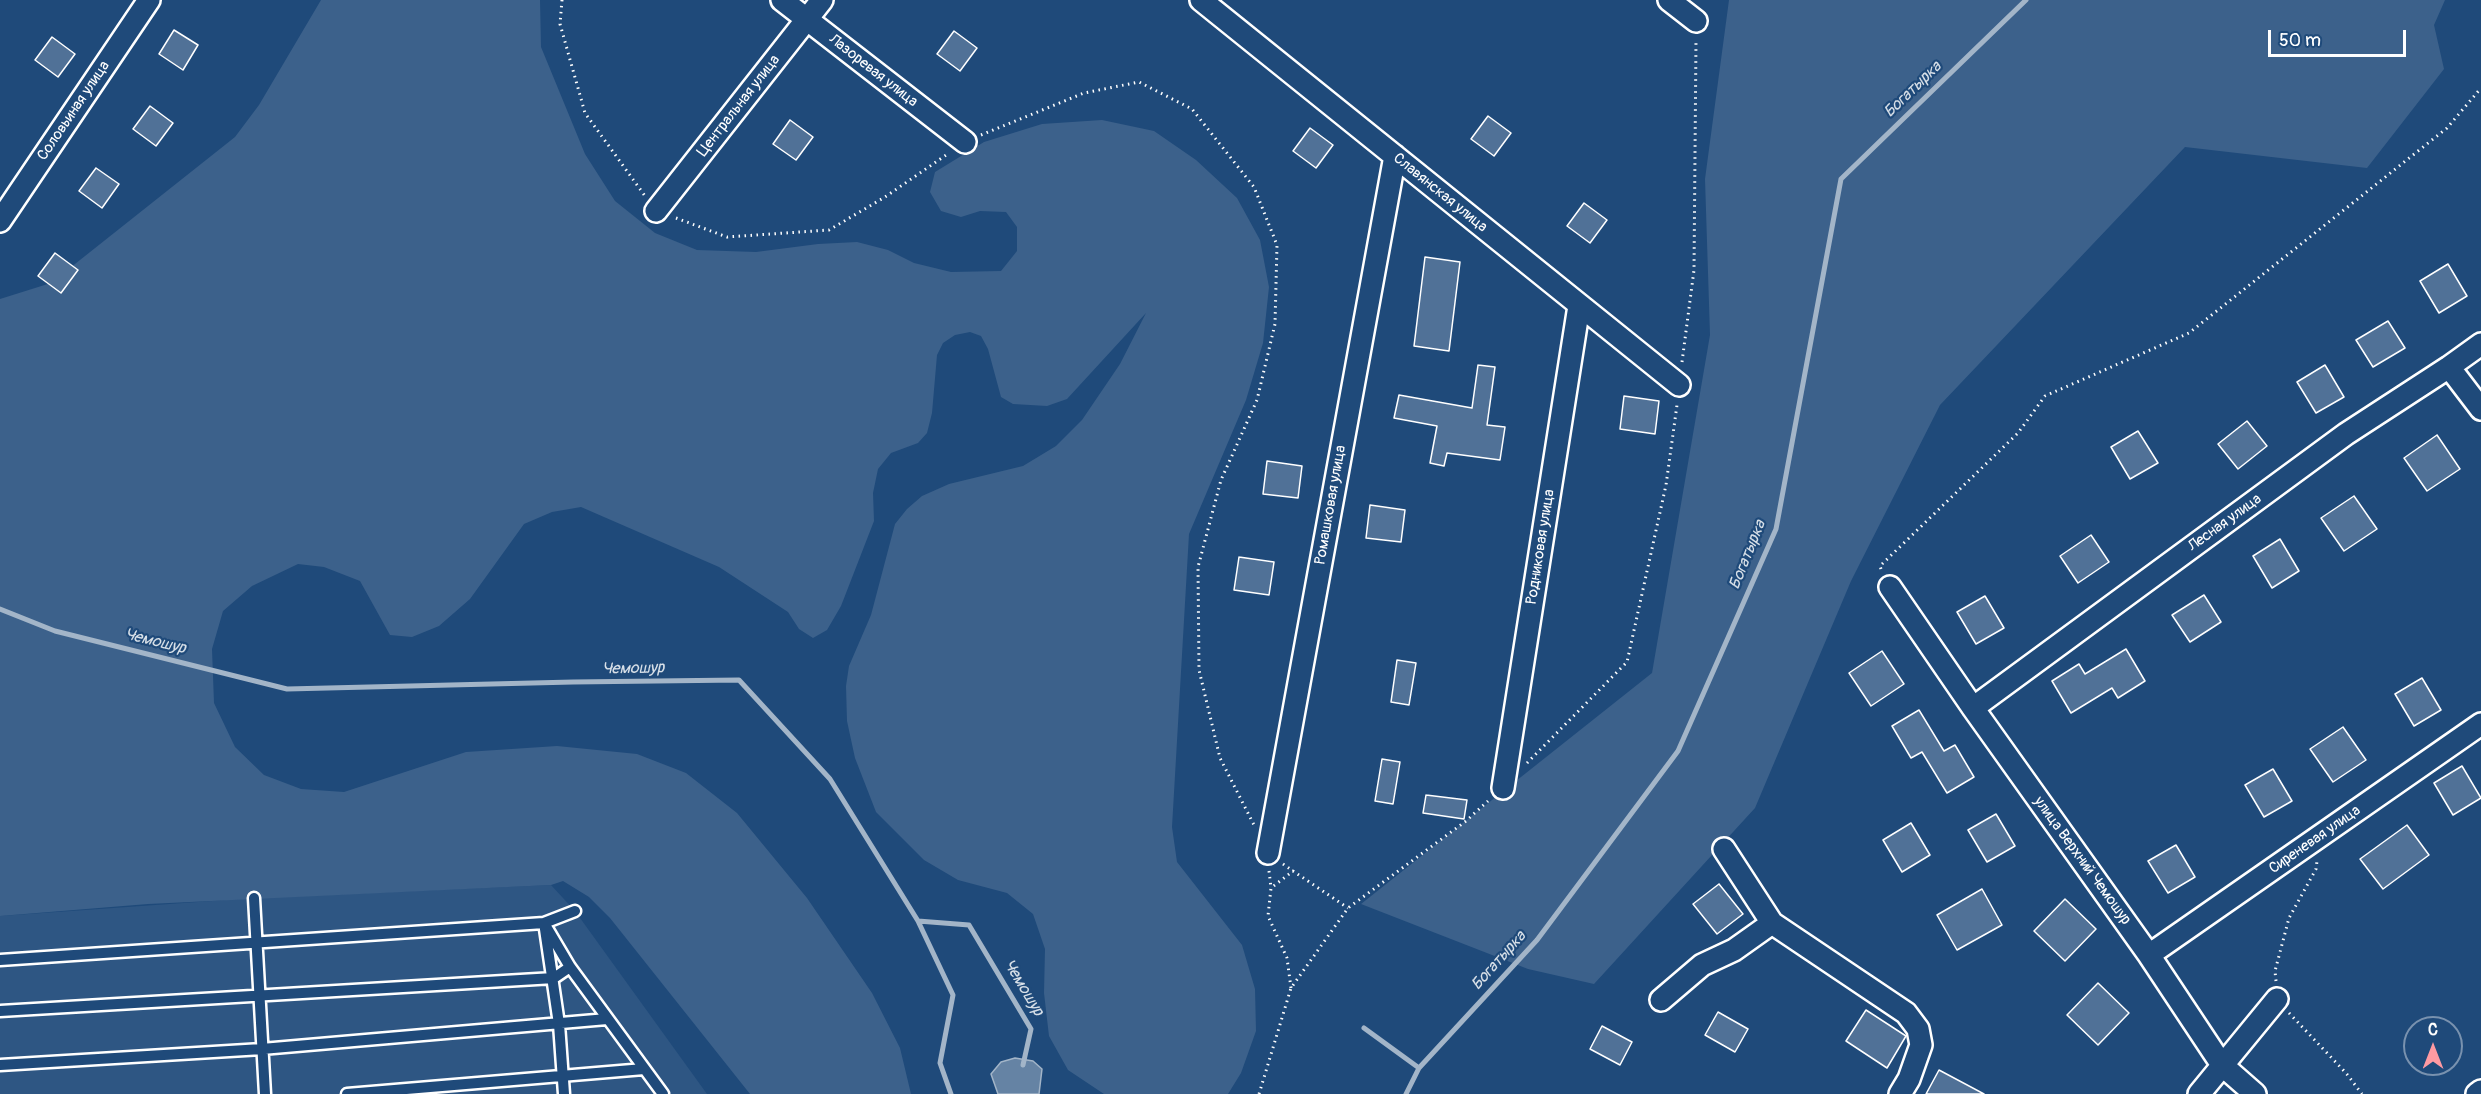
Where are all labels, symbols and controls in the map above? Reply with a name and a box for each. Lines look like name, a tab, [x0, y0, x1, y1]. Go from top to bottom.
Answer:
scale bar	[2271, 18, 2409, 56]
text: 50 m	[2279, 29, 2321, 52]
street label: Лазоревая улица	[825, 31, 921, 111]
street label: Центральная улица	[694, 52, 784, 160]
street label: Соловьиная улица	[34, 58, 114, 164]
water label: Богатырка	[1880, 58, 1946, 122]
street label: Славянская улица	[1389, 149, 1491, 237]
street label: Ромашковая улица	[1312, 444, 1350, 566]
street label: Родниковая улица	[1523, 488, 1559, 606]
street label: Лесная улица	[2185, 490, 2265, 556]
water label: Богатырка	[1725, 518, 1771, 592]
water label: Чемошур	[122, 625, 188, 659]
water label: Чемошур	[602, 659, 664, 679]
street label: улица Верхний Чемошур	[2029, 793, 2135, 929]
street label: Сиреневая улица	[2266, 802, 2364, 878]
water label: Богатырка	[1468, 928, 1530, 994]
water label: Чемошур	[999, 956, 1047, 1020]
north arrow	[2403, 1016, 2463, 1076]
text: С	[2428, 1020, 2438, 1040]

